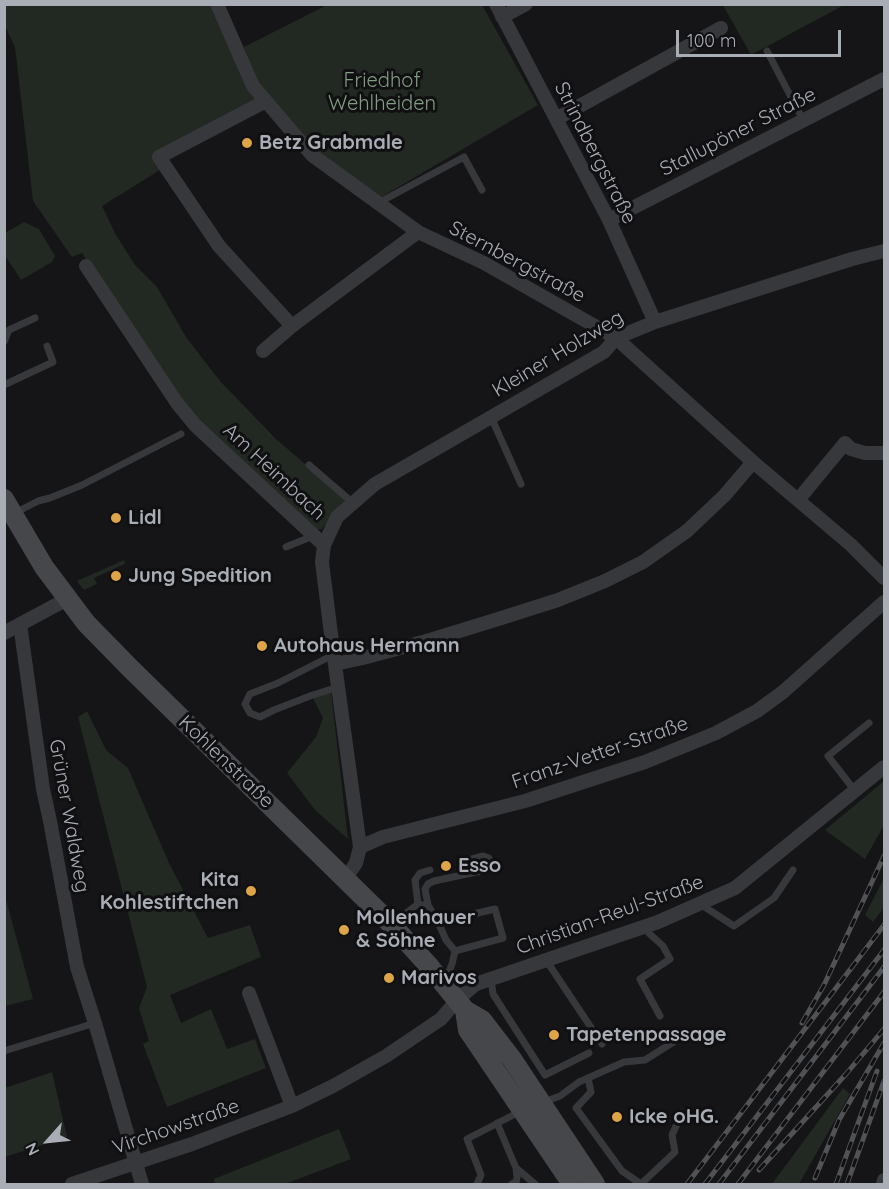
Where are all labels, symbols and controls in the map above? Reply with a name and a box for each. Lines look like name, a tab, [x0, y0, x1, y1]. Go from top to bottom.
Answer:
scale bar	[679, 18, 844, 56]
text: 100 m	[687, 29, 736, 52]
park label: Friedhof Wehlheiden	[328, 69, 436, 116]
street label: Strindbergstraße	[549, 78, 641, 228]
street label: Stallupöner Straße	[656, 82, 820, 182]
place label: Betz Grabmale	[259, 131, 403, 155]
marker: Betz Grabmale	[240, 136, 254, 150]
street label: Sternbergstraße	[445, 216, 589, 308]
street label: Kleiner Holzweg	[488, 305, 628, 403]
street label: Am Heimbach	[218, 419, 330, 525]
place label: Lidl	[128, 506, 162, 530]
marker: Lidl	[109, 511, 123, 525]
place label: Jung Spedition	[128, 564, 272, 588]
marker: Jung Spedition	[109, 569, 123, 583]
place label: Autohaus Hermann	[274, 634, 460, 658]
marker: Autohaus Hermann	[255, 639, 269, 653]
street label: Kohlenstraße	[173, 711, 279, 813]
street label: Franz-Vetter-Straße	[509, 712, 691, 794]
street label: Grüner Waldweg	[44, 737, 94, 895]
place label: Esso	[458, 854, 501, 878]
marker: Esso	[439, 859, 453, 873]
place label: Kita Kohlestiftchen	[100, 868, 239, 915]
street label: Christian-Reul-Straße	[513, 870, 707, 960]
marker: Kita Kohlestiftchen	[244, 884, 258, 898]
place label: Mollenhauer & Söhne	[356, 906, 475, 953]
marker: Mollenhauer & Söhne	[337, 923, 351, 937]
place label: Marivos	[401, 966, 477, 990]
marker: Marivos	[382, 971, 396, 985]
place label: Tapetenpassage	[566, 1023, 727, 1047]
marker: Tapetenpassage	[547, 1028, 561, 1042]
street label: Virchowstraße	[109, 1094, 243, 1160]
place label: Icke oHG.	[629, 1105, 719, 1129]
marker: Icke oHG.	[610, 1110, 624, 1124]
north arrow	[18, 1111, 78, 1171]
text: N	[20, 1139, 44, 1159]

